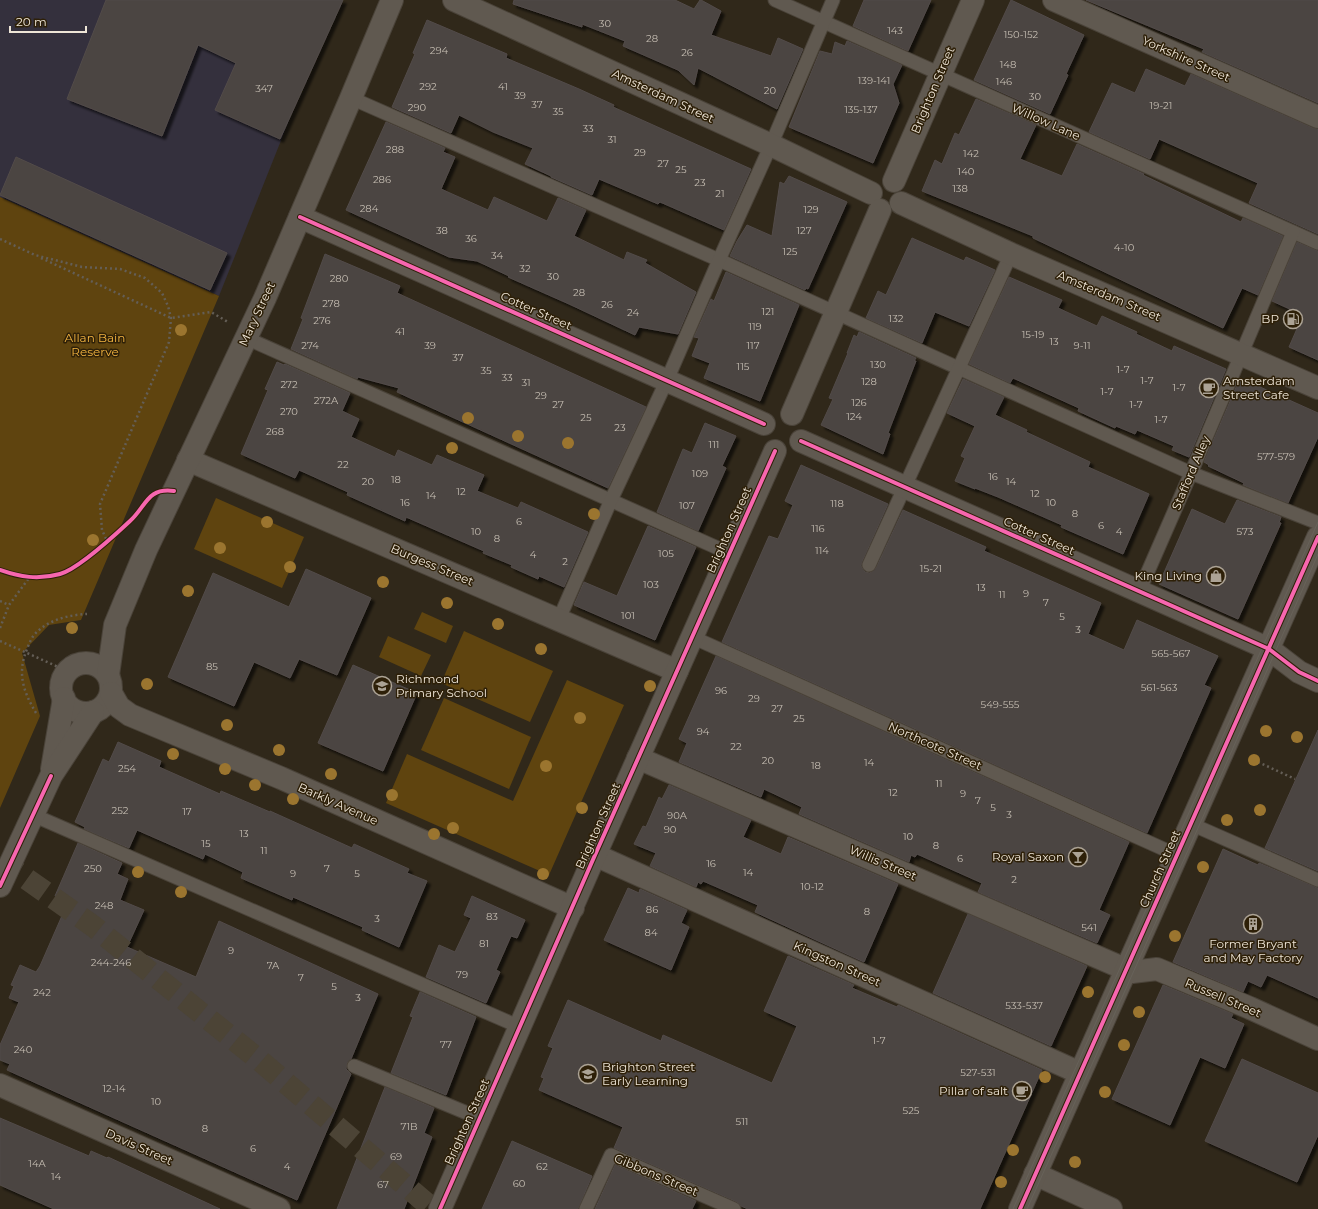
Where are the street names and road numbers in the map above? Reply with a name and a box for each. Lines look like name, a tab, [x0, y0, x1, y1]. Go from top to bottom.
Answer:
street label: Yorkshire Street	[1140, 32, 1233, 85]
street label: Brighton Street	[907, 44, 958, 136]
street label: Amsterdam Street	[610, 65, 717, 126]
street label: Willow Lane	[1010, 100, 1083, 143]
street label: Amsterdam Street	[1055, 267, 1163, 324]
street label: Mary Street	[235, 279, 278, 348]
street label: Cotter Street	[498, 288, 574, 333]
street label: Stafford Alley	[1168, 433, 1213, 512]
street label: Brighton Street	[703, 484, 754, 575]
street label: Cotter Street	[1001, 513, 1077, 558]
street label: Burgess Street	[389, 540, 476, 589]
street label: Northcote Street	[886, 718, 984, 773]
street label: Barkly Avenue	[296, 779, 381, 828]
street label: Brighton Street	[572, 780, 623, 871]
street label: Church Street	[1136, 827, 1183, 910]
street label: Willis Street	[847, 842, 919, 883]
street label: Kingston Street	[791, 938, 883, 989]
street label: Russell Street	[1183, 975, 1264, 1020]
street label: Brighton Street	[441, 1076, 492, 1167]
street label: Davis Street	[103, 1125, 175, 1168]
street label: Gibbons Street	[612, 1150, 701, 1199]

